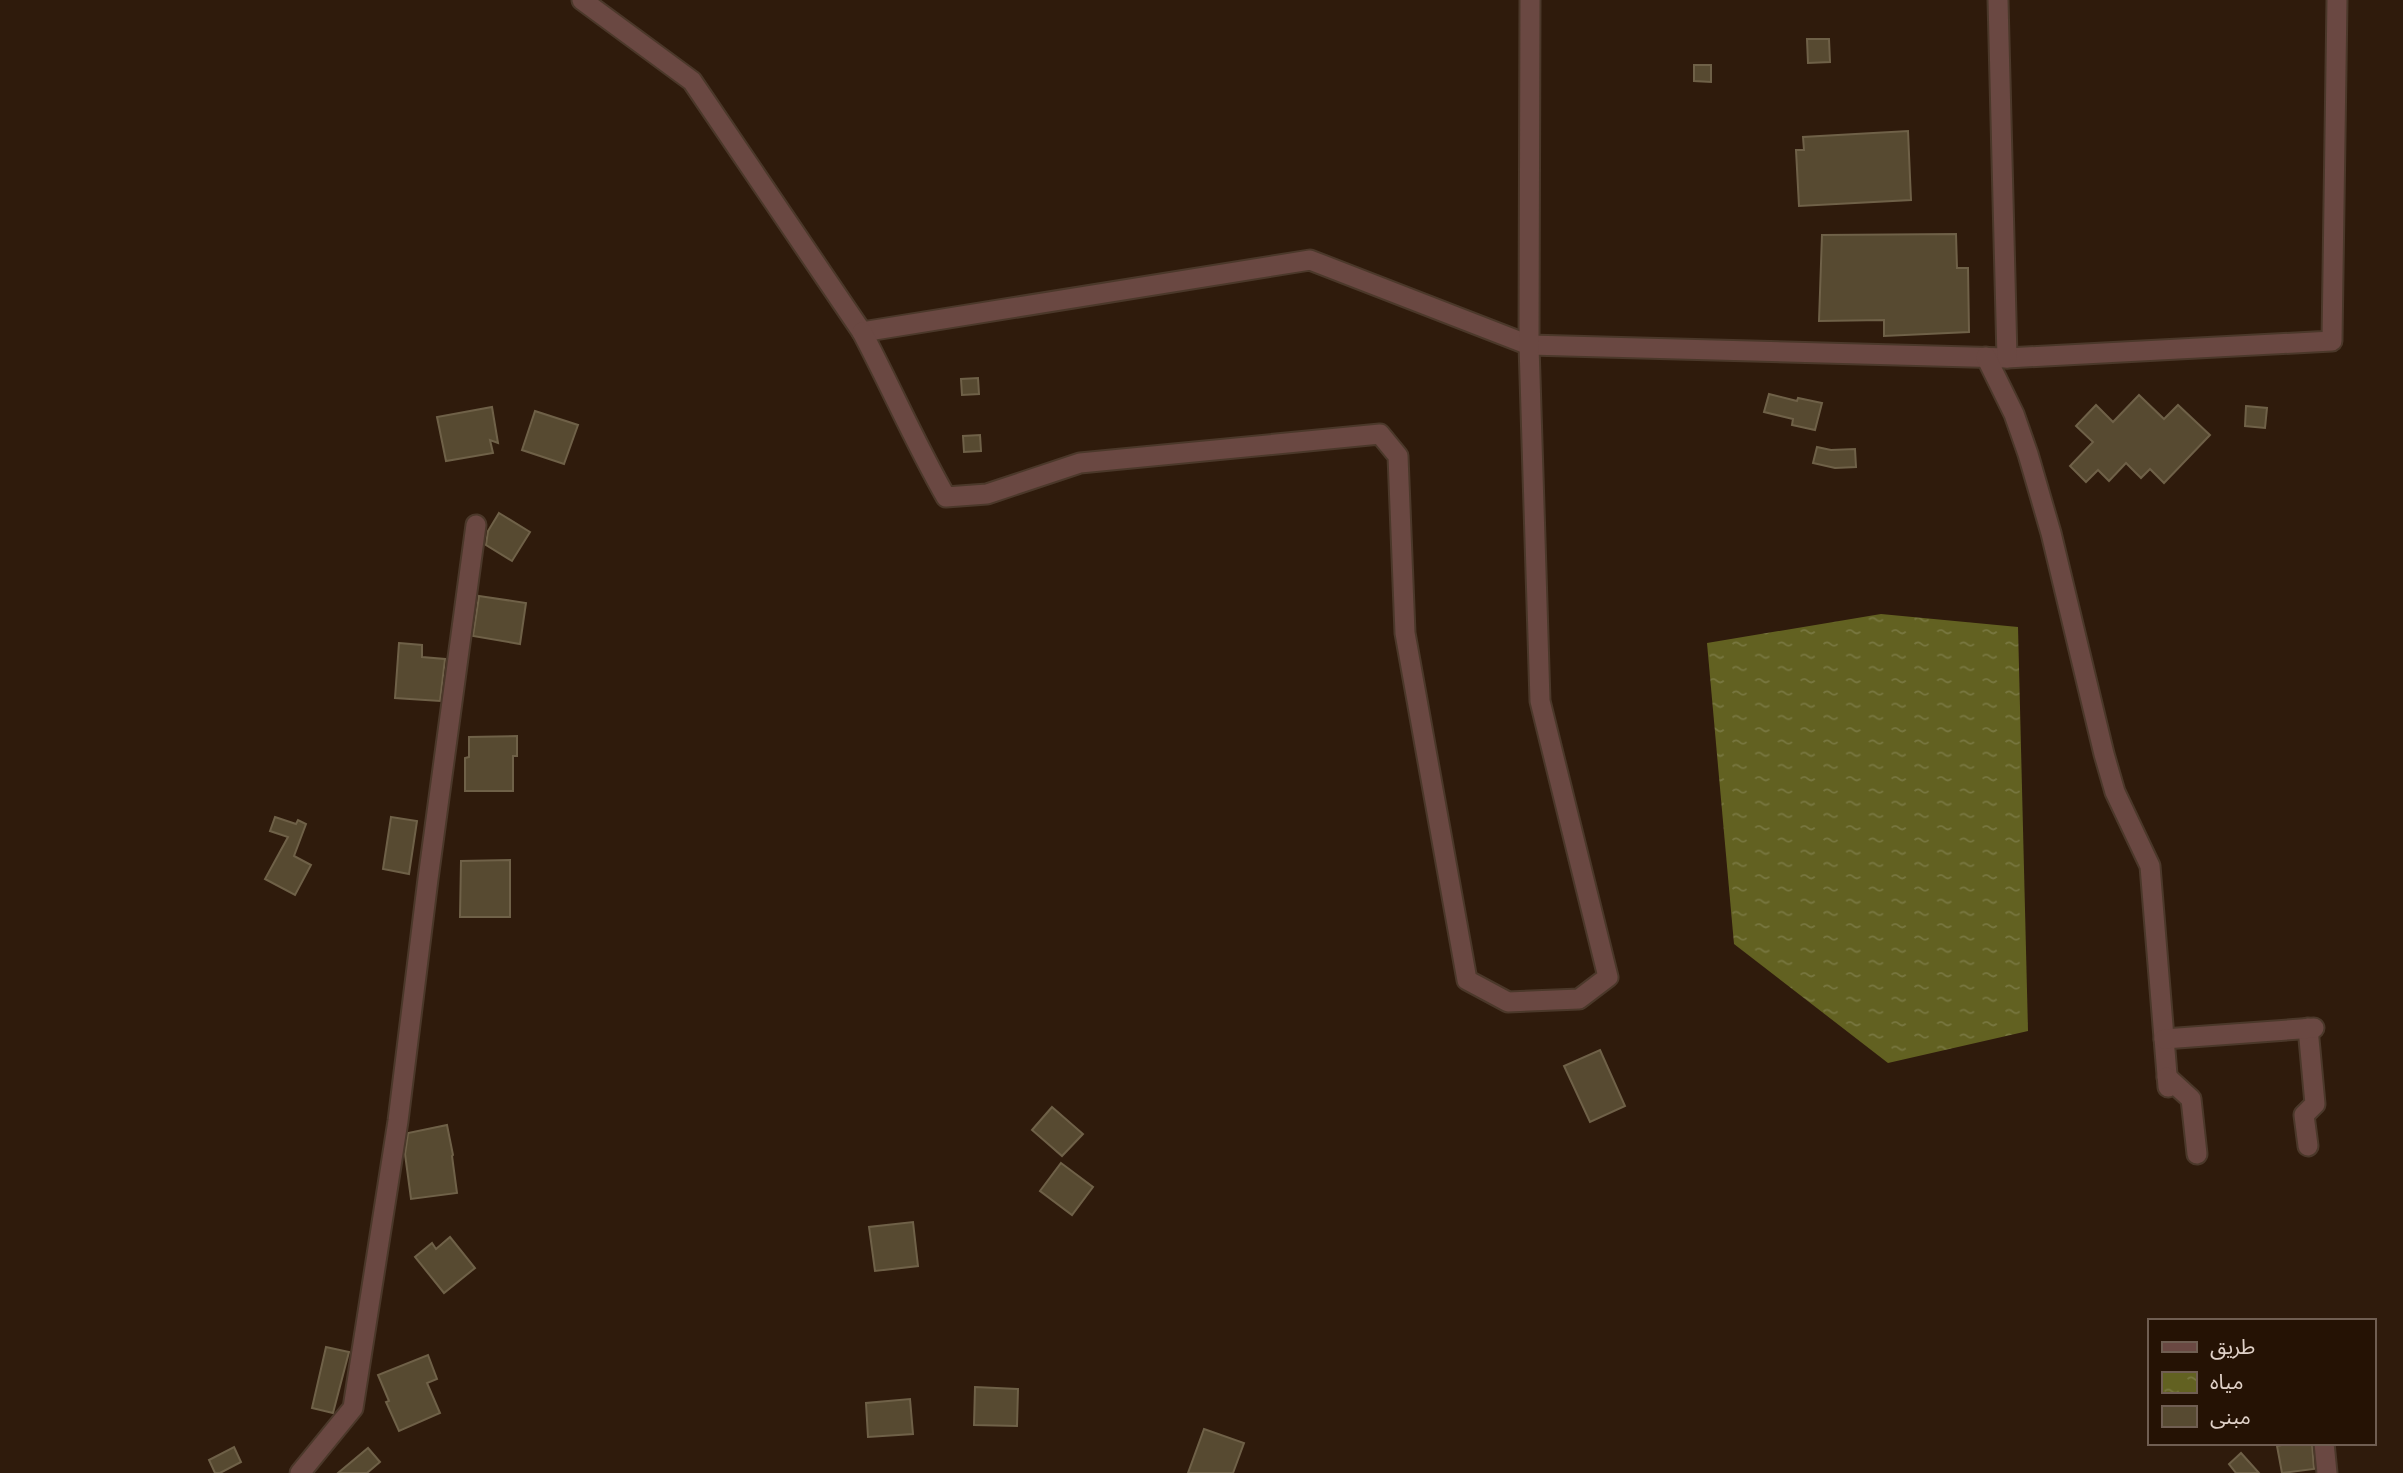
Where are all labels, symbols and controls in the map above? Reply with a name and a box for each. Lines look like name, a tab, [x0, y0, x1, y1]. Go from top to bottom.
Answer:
legend	[2148, 1319, 2375, 1445]
text: طريق	[2210, 1332, 2255, 1361]
text: مياه	[2210, 1367, 2243, 1396]
text: مبنى	[2210, 1402, 2251, 1431]

